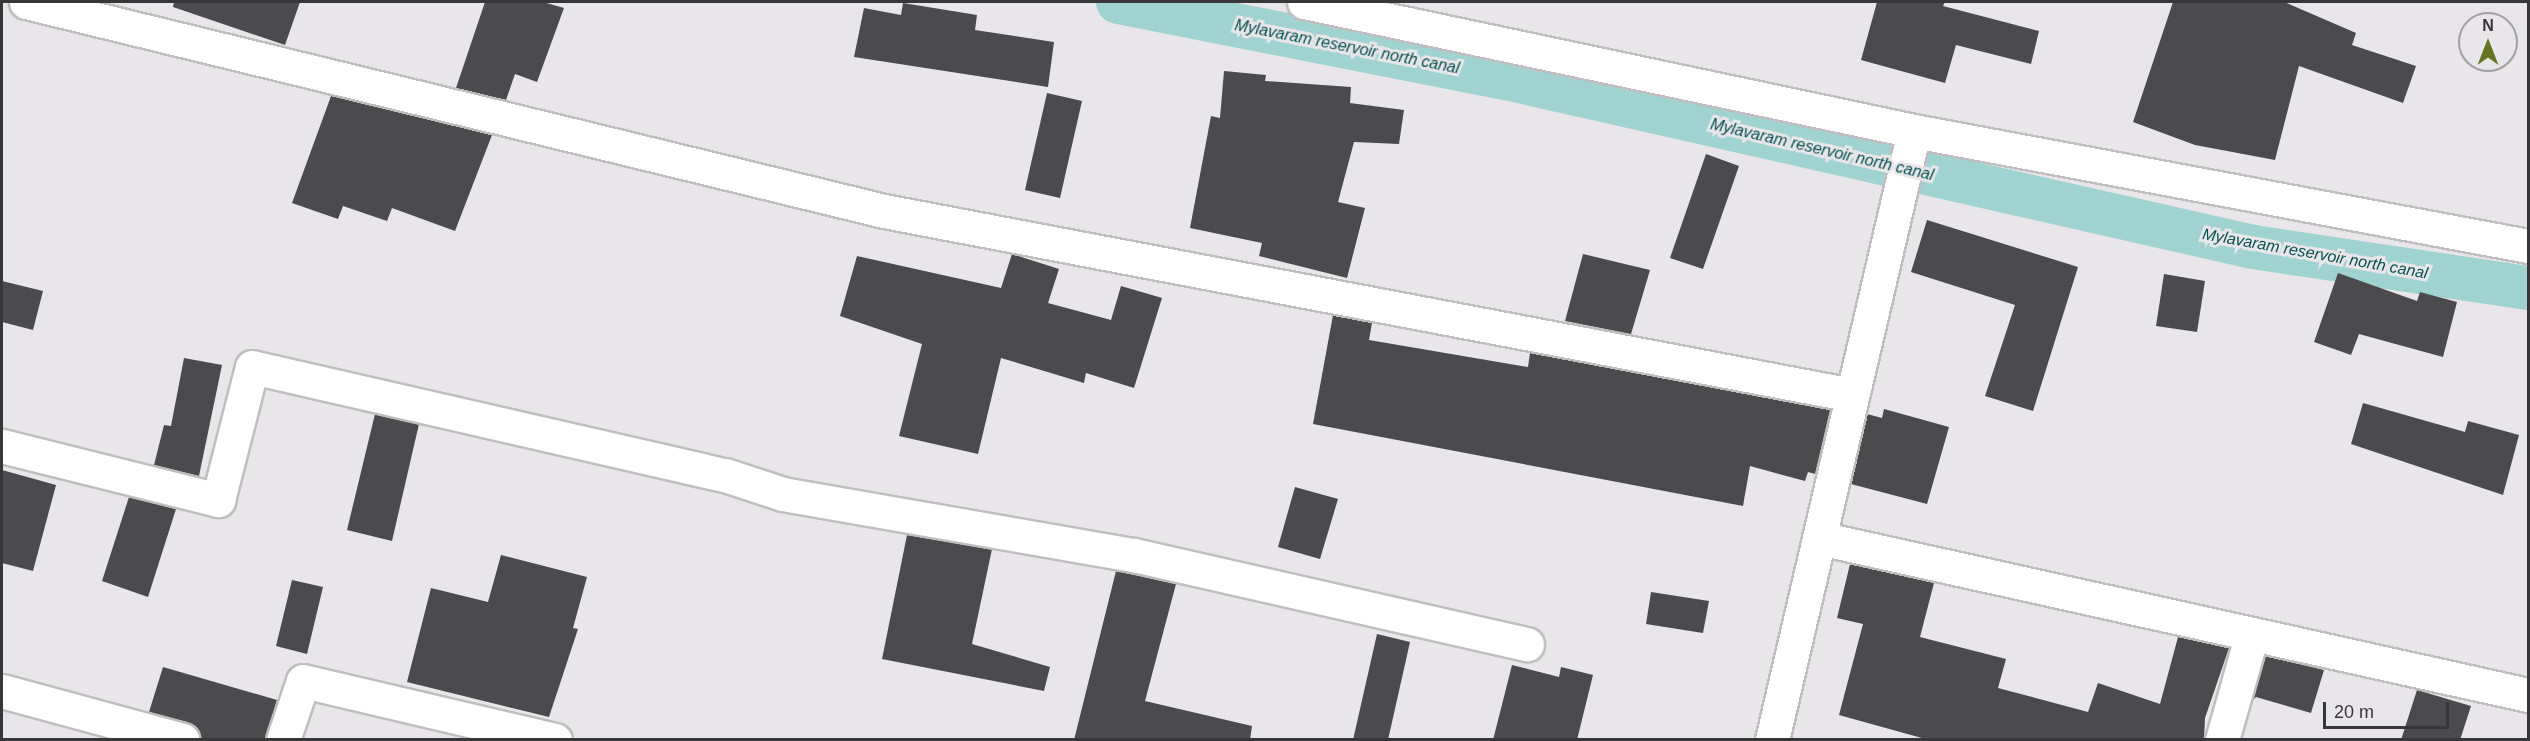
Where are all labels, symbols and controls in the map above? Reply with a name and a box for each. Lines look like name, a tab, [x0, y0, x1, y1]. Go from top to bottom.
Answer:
north arrow	[2458, 12, 2518, 72]
water label: Mylavaram reservoir north canal	[1233, 16, 1461, 78]
text: N	[2482, 17, 2494, 34]
water label: Mylavaram reservoir north canal	[1709, 115, 1935, 185]
water label: Mylavaram reservoir north canal	[2201, 225, 2429, 283]
scale bar	[2326, 690, 2452, 728]
text: 20 m	[2334, 702, 2374, 722]

